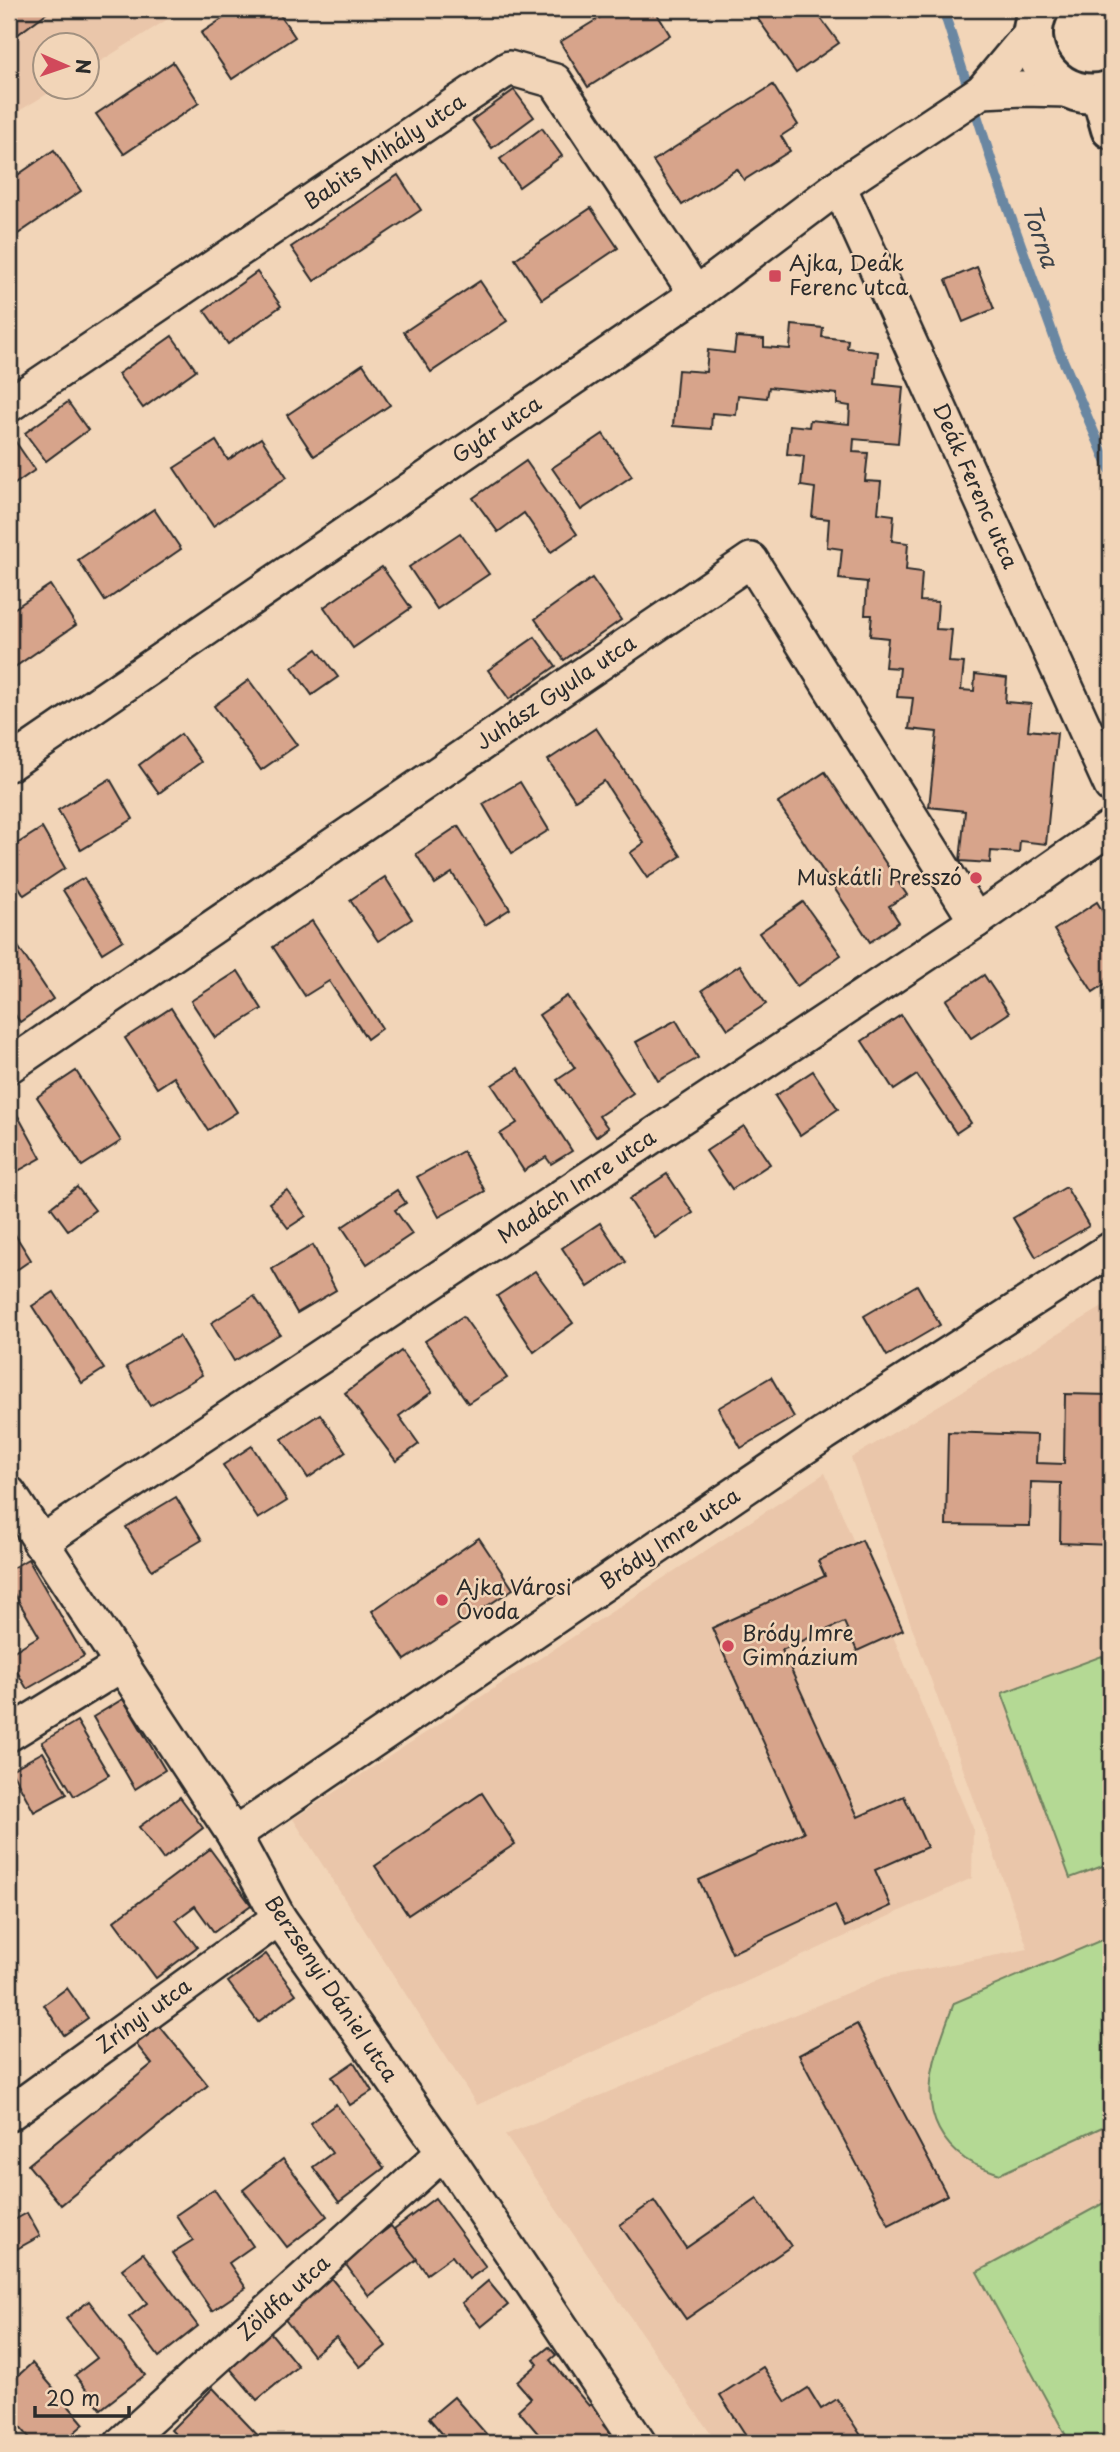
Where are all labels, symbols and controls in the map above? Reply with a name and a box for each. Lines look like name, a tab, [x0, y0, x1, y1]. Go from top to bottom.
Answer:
north arrow	[32, 32, 102, 102]
text: N	[70, 59, 98, 75]
street label: Babits Mihály utca	[297, 84, 471, 216]
water label: Torna	[1014, 199, 1069, 272]
place label: Ajka, Deák Ferenc utca	[789, 246, 908, 302]
marker: Ajka, Deák Ferenc utca	[767, 268, 783, 284]
street label: Gyár utca	[445, 387, 547, 470]
street label: Deák Ferenc utca	[926, 397, 1028, 573]
street label: Juhász Gyula utca	[468, 626, 642, 757]
place label: Muskátli Presszó	[796, 860, 962, 892]
marker: Muskátli Presszó	[968, 870, 984, 886]
street label: Madách Imre utca	[490, 1120, 662, 1250]
street label: Bródy Imre utca	[592, 1478, 745, 1596]
place label: Ajka Városi Óvoda	[456, 1570, 572, 1626]
marker: Ajka Városi Óvoda	[434, 1592, 450, 1608]
place label: Bródy Imre Gimnázium	[742, 1616, 858, 1672]
marker: Bródy Imre Gimnázium	[720, 1638, 736, 1654]
street label: Berzsenyi Dániel utca	[258, 1888, 407, 2088]
street label: Zrínyi utca	[89, 1969, 197, 2060]
street label: Zöldfa utca	[229, 2246, 336, 2347]
scale bar	[35, 2375, 130, 2419]
text: 20 m	[46, 2381, 100, 2413]

